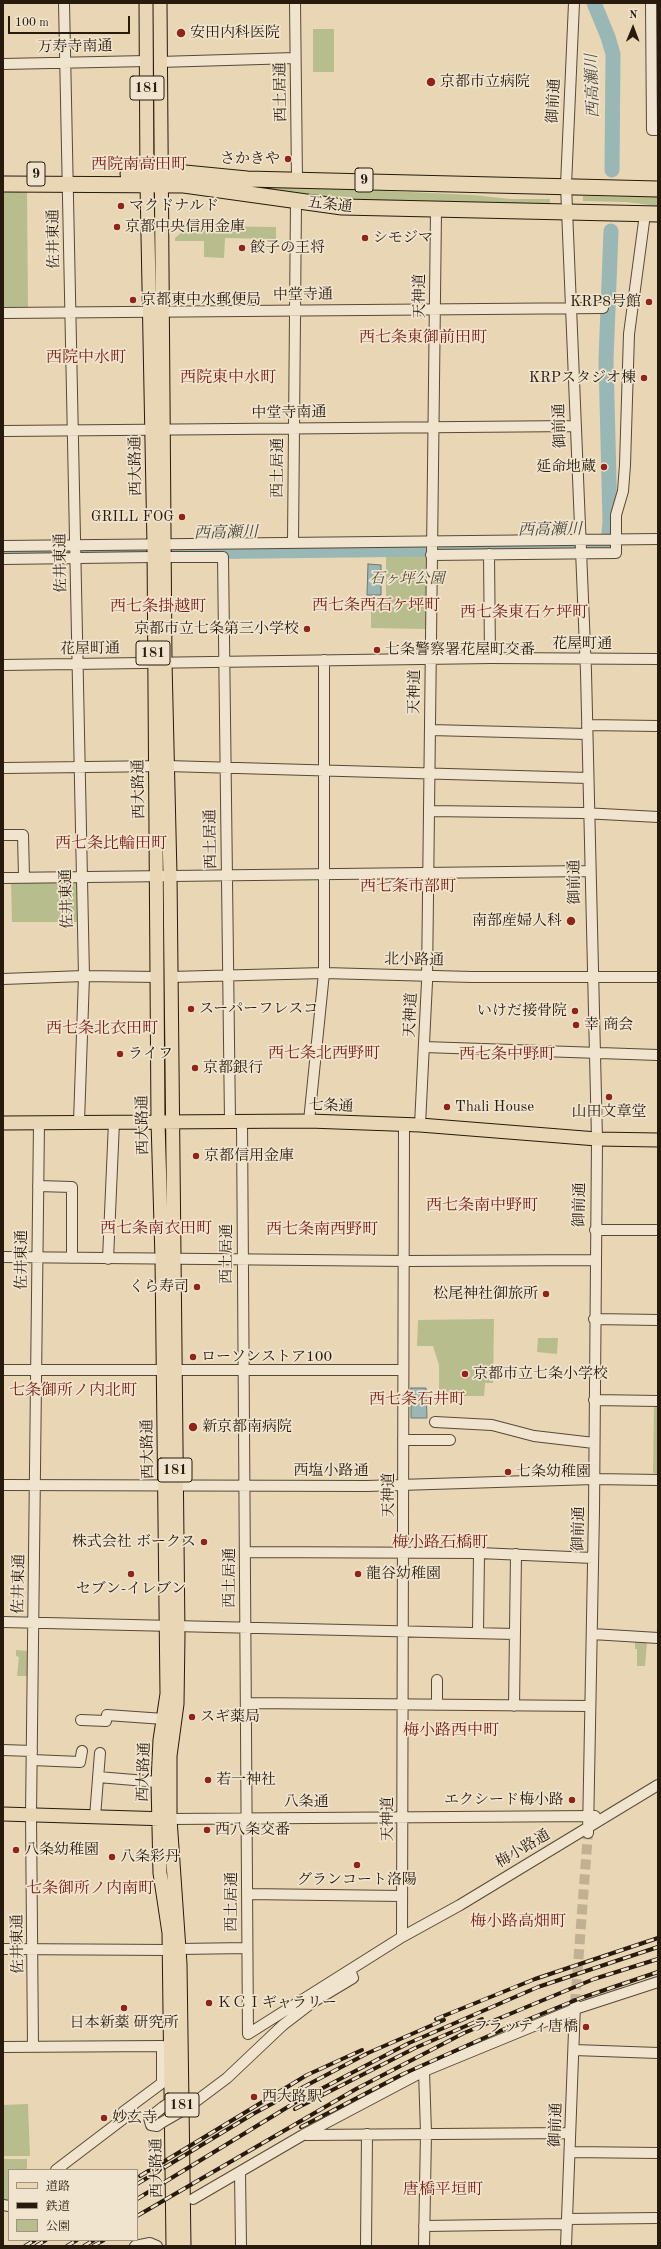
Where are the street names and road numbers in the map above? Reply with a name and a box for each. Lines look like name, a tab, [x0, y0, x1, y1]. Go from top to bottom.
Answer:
street label: 万寿寺南通	[37, 37, 113, 57]
street label: 西土居通	[271, 62, 291, 122]
road number: 181	[130, 76, 164, 100]
street label: 御前通	[544, 78, 564, 124]
road number: 9	[27, 162, 45, 186]
road number: 9	[355, 168, 373, 192]
street label: 五条通	[307, 194, 353, 216]
street label: 佐井東通	[44, 209, 64, 269]
street label: 天神道	[411, 274, 429, 318]
street label: 中堂寺通	[273, 285, 333, 305]
street label: 中堂寺南通	[251, 403, 327, 423]
street label: 御前通	[550, 403, 570, 449]
street label: 西大路通	[126, 436, 146, 496]
street label: 西土居通	[269, 438, 287, 498]
street label: 佐井東通	[51, 533, 71, 593]
street label: 花屋町通	[552, 635, 612, 653]
street label: 花屋町通	[60, 639, 120, 659]
road number: 181	[136, 641, 170, 665]
street label: 天神道	[406, 669, 424, 715]
street label: 西大路通	[129, 759, 149, 819]
street label: 西土居通	[201, 809, 221, 869]
street label: 御前通	[566, 859, 584, 905]
street label: 佐井東通	[57, 869, 77, 929]
street label: 北小路通	[384, 950, 444, 970]
street label: 天神道	[401, 992, 421, 1038]
street label: 西大路通	[133, 1095, 153, 1155]
street label: 七条通	[308, 1096, 354, 1116]
street label: 御前通	[571, 1182, 589, 1228]
street label: 西土居通	[218, 1224, 236, 1284]
street label: 佐井東通	[13, 1230, 31, 1290]
street label: 西大路通	[138, 1419, 158, 1479]
road number: 181	[158, 1458, 192, 1482]
street label: 西塩小路通	[294, 1462, 368, 1480]
street label: 天神道	[380, 1473, 398, 1517]
street label: 御前通	[570, 1506, 588, 1552]
street label: 西土居通	[221, 1548, 239, 1608]
street label: 佐井東通	[9, 1554, 29, 1614]
street label: 西大路通	[134, 1742, 154, 1802]
street label: 八条通	[284, 1793, 328, 1811]
street label: 天神道	[379, 1797, 397, 1841]
street label: 梅小路通	[493, 1826, 553, 1872]
street label: 西土居通	[223, 1872, 241, 1932]
street label: 佐井東通	[8, 1914, 28, 1974]
road number: 181	[165, 2093, 199, 2117]
street label: 御前通	[546, 2102, 566, 2148]
street label: 西大路通	[147, 2138, 167, 2198]

